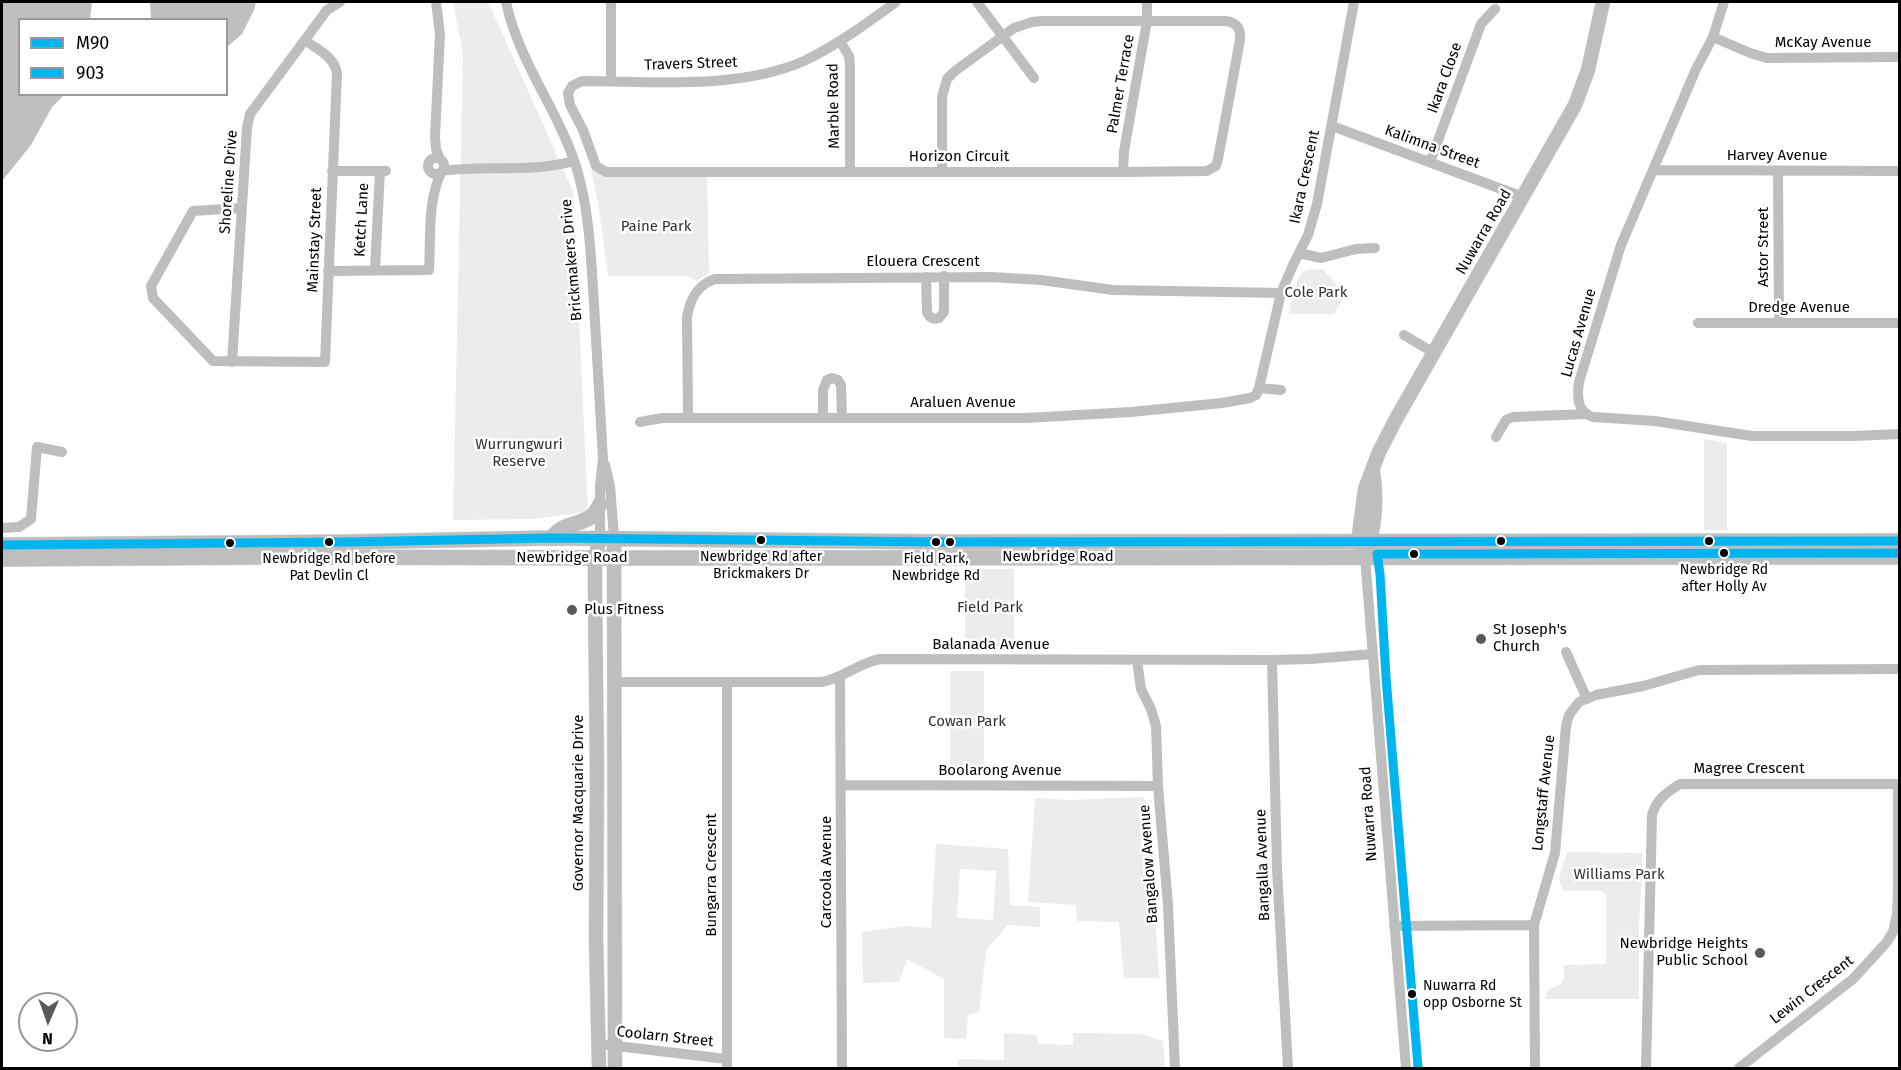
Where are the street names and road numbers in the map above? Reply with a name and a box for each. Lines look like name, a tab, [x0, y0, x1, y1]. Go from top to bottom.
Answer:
street label: Palmer Terrace	[1103, 33, 1139, 135]
street label: McKay Avenue	[1775, 34, 1871, 52]
street label: Ikara Close	[1424, 40, 1466, 116]
street label: Travers Street	[644, 53, 738, 75]
street label: Marble Road	[824, 63, 844, 149]
street label: Kalimna Street	[1382, 121, 1482, 173]
street label: Ikara Crescent	[1286, 128, 1324, 226]
street label: Shoreline Drive	[216, 130, 242, 234]
street label: Harvey Avenue	[1727, 147, 1827, 165]
street label: Horizon Circuit	[909, 148, 1009, 166]
street label: Ketch Lane	[351, 182, 373, 258]
street label: Nuwarra Road	[1452, 186, 1516, 278]
street label: Mainstay Street	[304, 187, 326, 293]
street label: Brickmakers Drive	[558, 198, 586, 322]
street label: Astor Street	[1755, 207, 1773, 287]
street label: Elouera Crescent	[866, 253, 980, 271]
street label: Lucas Avenue	[1558, 286, 1600, 380]
street label: Dredge Avenue	[1748, 299, 1850, 317]
street label: Araluen Avenue	[910, 394, 1016, 412]
street label: Newbridge Road	[1002, 548, 1114, 566]
street label: Newbridge Road	[516, 549, 628, 567]
street label: Balanada Avenue	[932, 636, 1050, 654]
street label: Governor Macquarie Drive	[570, 715, 588, 891]
street label: Longstaff Avenue	[1529, 734, 1559, 852]
street label: Magree Crescent	[1693, 760, 1805, 778]
street label: Boolarong Avenue	[938, 762, 1062, 780]
street label: Nuwarra Road	[1357, 766, 1381, 862]
street label: Bangalow Avenue	[1136, 804, 1162, 924]
street label: Bangalla Avenue	[1252, 809, 1274, 921]
street label: Bungarra Crescent	[703, 813, 721, 937]
street label: Carcoola Avenue	[818, 816, 836, 928]
street label: Lewin Crescent	[1767, 952, 1857, 1028]
street label: Coolarn Street	[616, 1023, 714, 1051]

